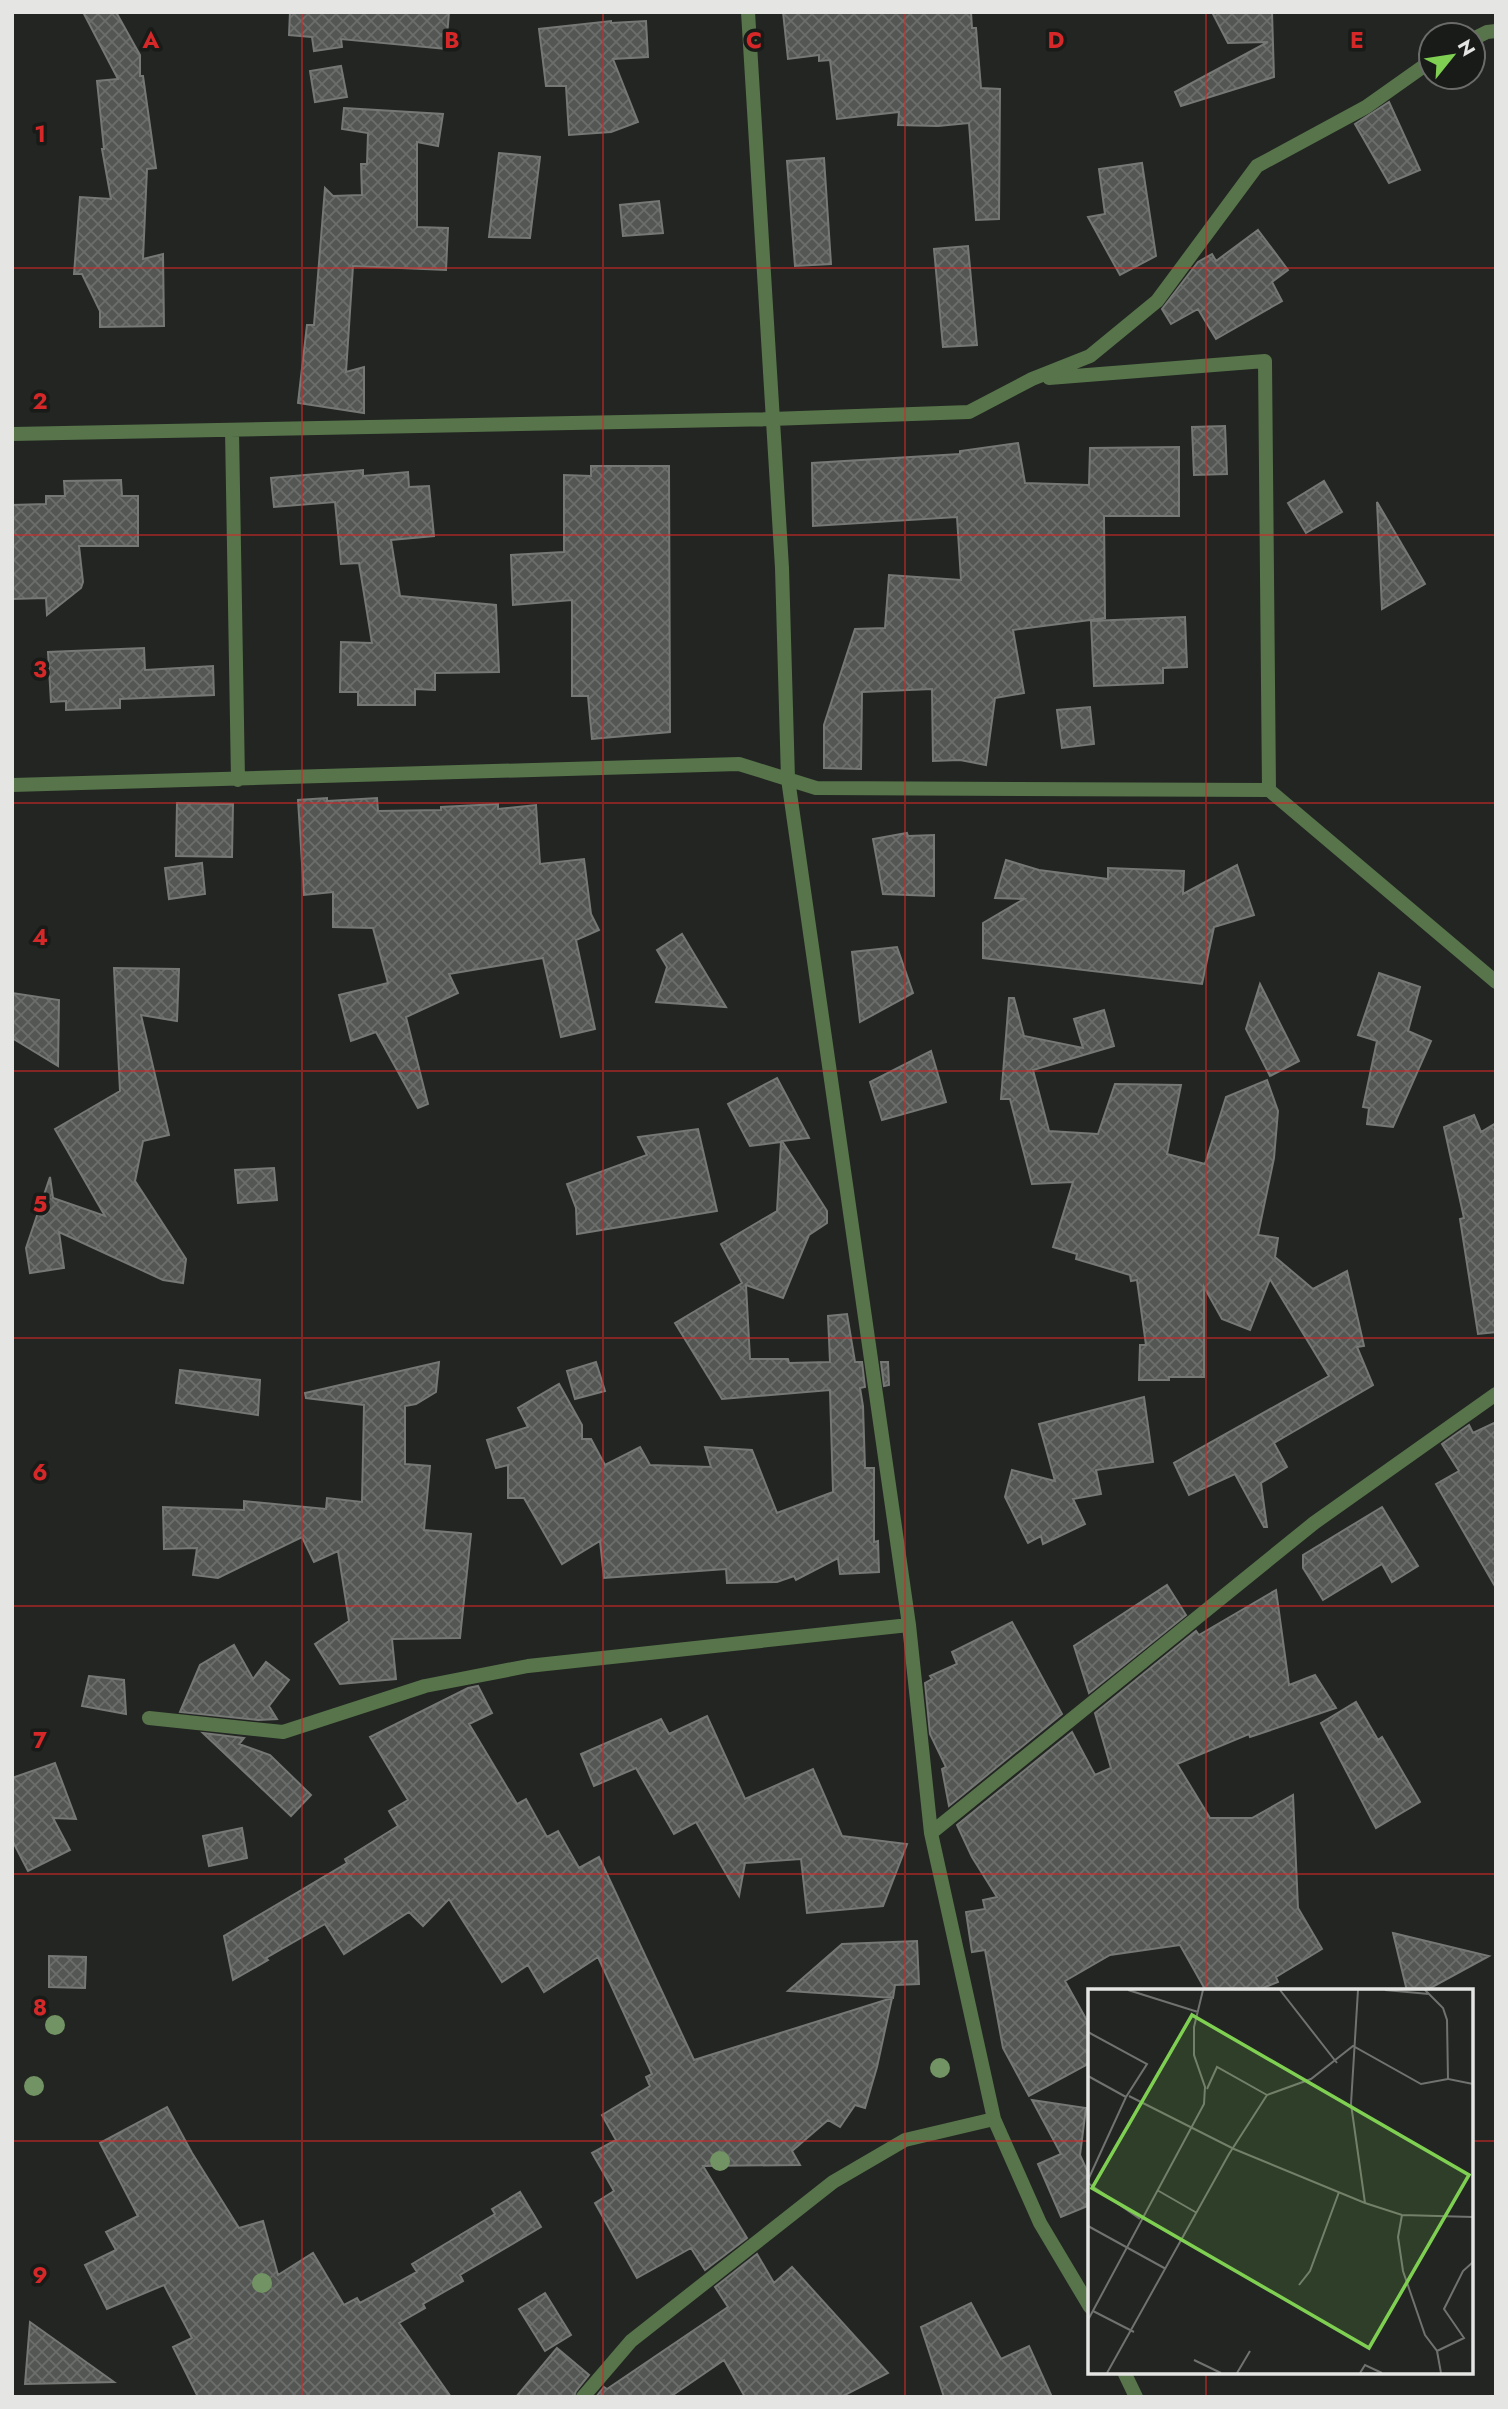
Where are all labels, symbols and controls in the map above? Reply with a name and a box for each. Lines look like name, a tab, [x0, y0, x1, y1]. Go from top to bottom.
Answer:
north arrow	[1417, 21, 1487, 91]
text: A	[142, 23, 160, 57]
text: B	[444, 23, 460, 57]
text: C	[746, 23, 762, 57]
text: D	[1048, 23, 1065, 57]
text: E	[1350, 23, 1364, 57]
text: N	[1451, 34, 1482, 61]
text: 1	[34, 117, 46, 151]
text: 2	[32, 384, 48, 418]
text: 3	[33, 652, 47, 686]
text: 4	[32, 920, 48, 954]
text: 5	[33, 1187, 47, 1221]
text: 6	[32, 1455, 48, 1489]
text: 7	[33, 1723, 47, 1757]
inset map	[1088, 1989, 1473, 2374]
text: 8	[33, 1990, 47, 2024]
text: 9	[32, 2258, 48, 2292]

